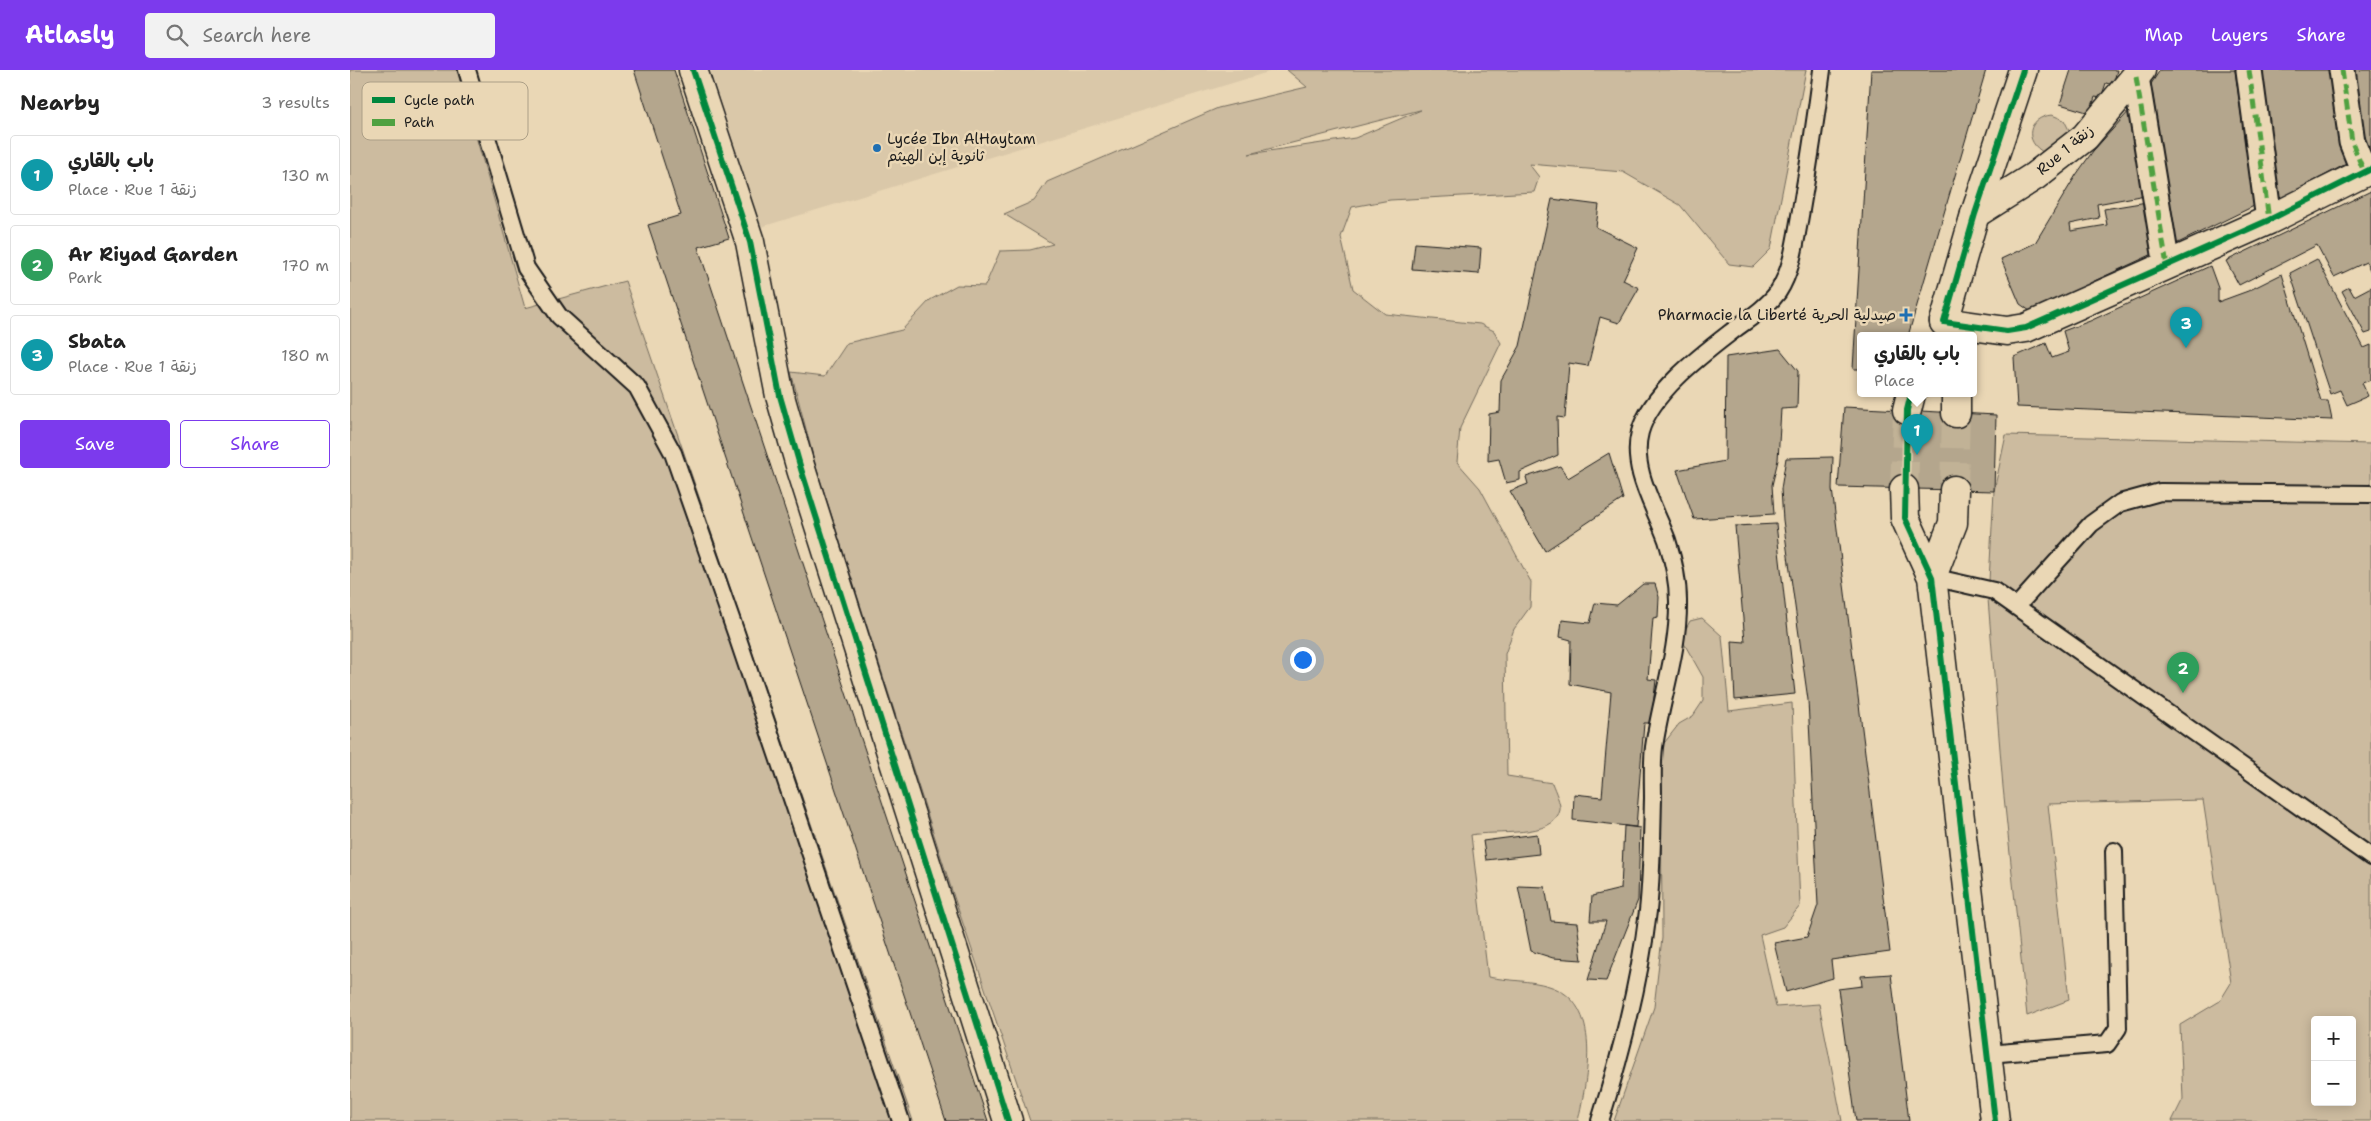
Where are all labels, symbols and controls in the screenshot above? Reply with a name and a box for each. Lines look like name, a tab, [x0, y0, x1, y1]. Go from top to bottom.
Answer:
search box	[145, 13, 495, 58]
text: Atlasly	[25, 19, 115, 51]
icon: search	[163, 21, 191, 49]
text: Search here	[203, 23, 311, 48]
text: Map	[2145, 23, 2183, 47]
text: Layers	[2211, 23, 2268, 47]
text: Share	[2296, 23, 2346, 47]
legend	[362, 82, 528, 140]
text: Nearby	[20, 89, 100, 117]
text: Cycle path	[404, 91, 475, 109]
text: 3 results	[261, 92, 330, 113]
text: Path	[404, 113, 435, 131]
street label: Rue 1 زنقة	[2032, 120, 2098, 180]
place label: Lycée Ibn AlHaytam ثانوية إبن الهيثم	[887, 129, 1036, 167]
marker: Lycée Ibn AlHaytam ثانوية إبن الهيثم	[871, 142, 883, 154]
text: باب بالقاري	[68, 148, 154, 173]
text: 1	[33, 165, 41, 186]
text: 130 m	[282, 165, 329, 186]
text: Place · Rue 1 زنقة	[68, 179, 197, 200]
text: Ar Riyad Garden	[68, 242, 238, 267]
text: 2	[31, 255, 43, 276]
text: 170 m	[282, 255, 329, 276]
text: Park	[68, 267, 102, 288]
place label: Pharmacie la Liberté صيدلية الحرية	[1658, 305, 1896, 325]
pin: 3	[2170, 307, 2202, 348]
marker: Pharmacie la Liberté صيدلية الحرية	[1900, 309, 1912, 321]
text: Sbata	[68, 329, 126, 354]
popup	[1857, 332, 1977, 397]
text: باب بالقاري	[1874, 341, 1960, 366]
text: 3	[31, 345, 43, 366]
text: 180 m	[281, 345, 329, 366]
text: Place · Rue 1 زنقة	[68, 356, 197, 377]
text: Place	[1874, 370, 1915, 391]
pin: 1	[1901, 414, 1933, 455]
button: Save	[20, 420, 170, 468]
button: Share	[180, 420, 330, 468]
your location	[1290, 647, 1316, 673]
pin: 2	[2167, 652, 2199, 693]
map controls	[2311, 1016, 2356, 1106]
button: +	[2311, 1016, 2356, 1061]
button: −	[2311, 1061, 2356, 1106]

